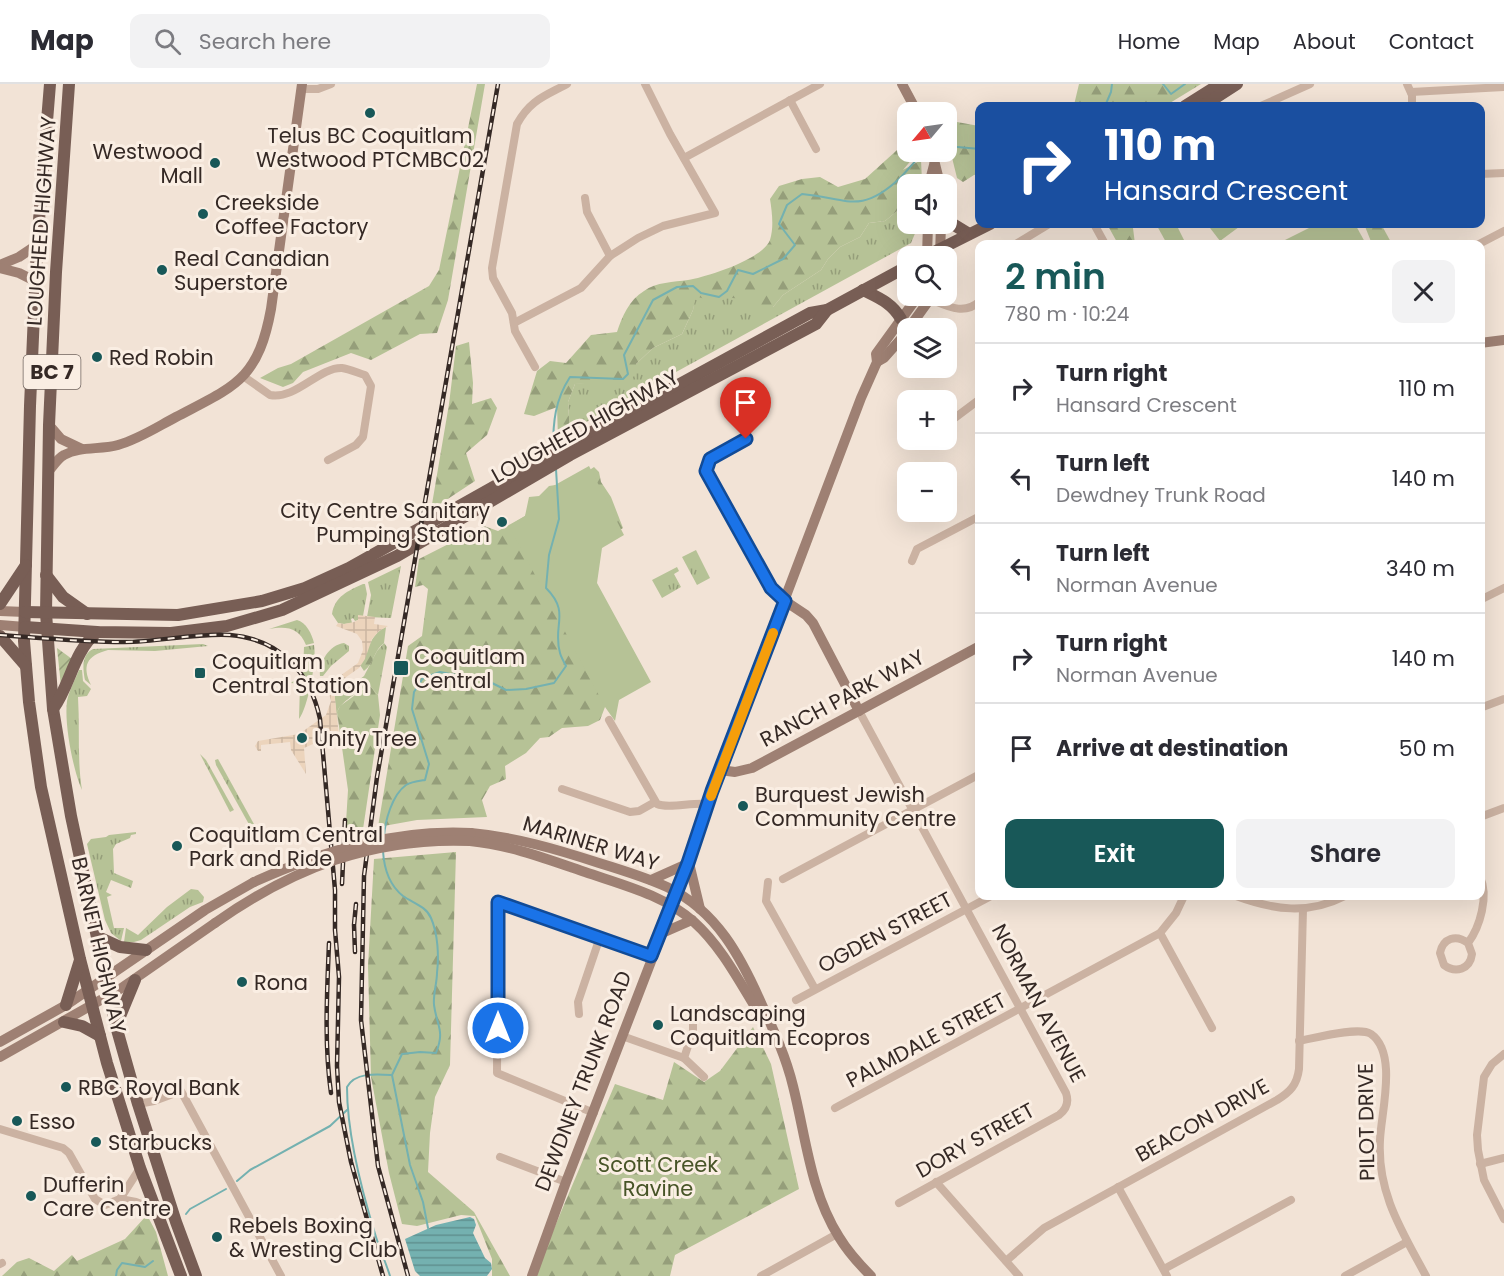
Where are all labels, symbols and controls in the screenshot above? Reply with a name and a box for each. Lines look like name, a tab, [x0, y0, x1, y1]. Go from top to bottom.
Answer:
search box	[130, 14, 550, 68]
text: Map	[30, 21, 94, 60]
icon: search	[151, 25, 184, 58]
text: Search here	[199, 26, 331, 57]
text: Home	[1118, 27, 1180, 56]
text: Map	[1213, 27, 1260, 56]
text: About	[1293, 27, 1356, 56]
text: Contact	[1389, 27, 1474, 56]
north arrow	[897, 102, 957, 162]
map controls	[897, 102, 957, 522]
marker: Telus BC Coquitlam Westwood PTCMBC02	[363, 106, 377, 120]
street label: LOUGHEED HIGHWAY	[19, 115, 63, 327]
text: 110 m	[1104, 116, 1216, 175]
place label: Telus BC Coquitlam Westwood PTCMBC02	[256, 121, 484, 174]
icon: right	[1005, 126, 1083, 204]
place label: Westwood Mall	[93, 137, 203, 190]
marker: Westwood Mall	[208, 156, 222, 170]
text: Hansard Crescent	[1104, 172, 1348, 209]
button: sound	[897, 174, 957, 234]
place label: Creekside Coffee Factory	[215, 188, 369, 241]
marker: Creekside Coffee Factory	[196, 207, 210, 221]
place label: Real Canadian Superstore	[174, 244, 330, 297]
button: search	[897, 246, 957, 306]
text: 2 min	[1005, 251, 1106, 302]
button: close	[1392, 260, 1455, 323]
marker: Real Canadian Superstore	[155, 263, 169, 277]
text: 780 m · 10:24	[1005, 300, 1129, 328]
button: layers	[897, 318, 957, 378]
place label: Red Robin	[109, 343, 214, 372]
marker: Red Robin	[90, 350, 104, 364]
road number: BC 7	[23, 355, 80, 389]
text: Turn right	[1056, 358, 1167, 389]
street label: LOUGHEED HIGHWAY	[486, 362, 684, 490]
icon: right	[1005, 372, 1038, 405]
text: 110 m	[1399, 373, 1455, 404]
pin	[720, 377, 771, 439]
icon: arrive	[729, 386, 762, 419]
button: +	[897, 390, 957, 450]
text: Hansard Crescent	[1056, 391, 1237, 419]
text: Turn left	[1056, 448, 1150, 479]
button: −	[897, 462, 957, 522]
icon: left	[1005, 462, 1038, 495]
text: 140 m	[1392, 463, 1455, 494]
text: Dewdney Trunk Road	[1056, 481, 1266, 509]
place label: City Centre Sanitary Pumping Station	[280, 496, 490, 549]
marker: City Centre Sanitary Pumping Station	[495, 515, 509, 529]
text: Turn left	[1056, 538, 1150, 569]
icon: left	[1005, 552, 1038, 585]
text: 340 m	[1386, 553, 1455, 584]
text: Norman Avenue	[1056, 571, 1218, 599]
text: Turn right	[1056, 628, 1167, 659]
place label: Coquitlam Central	[414, 642, 525, 695]
street label: RANCH PARK WAY	[755, 642, 929, 754]
icon: right	[1005, 642, 1038, 675]
text: 140 m	[1392, 643, 1455, 674]
place label: Coquitlam Central Station	[212, 647, 369, 700]
marker: Coquitlam Central	[392, 659, 410, 677]
text: Norman Avenue	[1056, 661, 1218, 689]
marker: Coquitlam Central Station	[193, 666, 207, 680]
place label: Unity Tree	[314, 724, 417, 753]
marker: Unity Tree	[295, 731, 309, 745]
icon: arrive	[1005, 732, 1038, 765]
text: Arrive at destination	[1056, 733, 1288, 764]
text: 50 m	[1399, 733, 1455, 764]
place label: Burquest Jewish Community Centre	[755, 780, 956, 833]
marker: Burquest Jewish Community Centre	[736, 799, 750, 813]
street label: MARINER WAY	[519, 809, 663, 877]
button: Exit	[1005, 819, 1224, 888]
button: Share	[1236, 819, 1455, 888]
place label: Coquitlam Central Park and Ride	[189, 820, 383, 873]
marker: Coquitlam Central Park and Ride	[170, 839, 184, 853]
street label: BARNET HIGHWAY	[65, 854, 133, 1036]
street label: OGDEN STREET	[813, 884, 957, 980]
street label: NORMAN AVENUE	[985, 919, 1093, 1087]
street label: DEWDNEY TRUNK ROAD	[528, 967, 638, 1195]
place label: Rona	[254, 968, 308, 997]
marker: Rona	[235, 975, 249, 989]
street label: PALMDALE STREET	[841, 986, 1011, 1094]
position arrow	[466, 996, 530, 1060]
place label: Landscaping Coquitlam Ecopros	[670, 999, 870, 1052]
marker: Landscaping Coquitlam Ecopros	[651, 1018, 665, 1032]
street label: PILOT DRIVE	[1350, 1063, 1382, 1181]
street label: BEACON DRIVE	[1130, 1071, 1274, 1169]
place label: RBC Royal Bank	[78, 1073, 240, 1102]
marker: RBC Royal Bank	[59, 1080, 73, 1094]
street label: DORY STREET	[911, 1095, 1039, 1185]
place label: Esso	[29, 1107, 75, 1136]
marker: Esso	[10, 1114, 24, 1128]
place label: Starbucks	[108, 1128, 212, 1157]
marker: Starbucks	[89, 1135, 103, 1149]
park label: Scott Creek Ravine	[598, 1150, 718, 1203]
place label: Dufferin Care Centre	[43, 1170, 171, 1223]
marker: Dufferin Care Centre	[24, 1189, 38, 1203]
place label: Rebels Boxing & Wresting Club	[229, 1211, 398, 1264]
marker: Rebels Boxing & Wresting Club	[210, 1230, 224, 1244]

